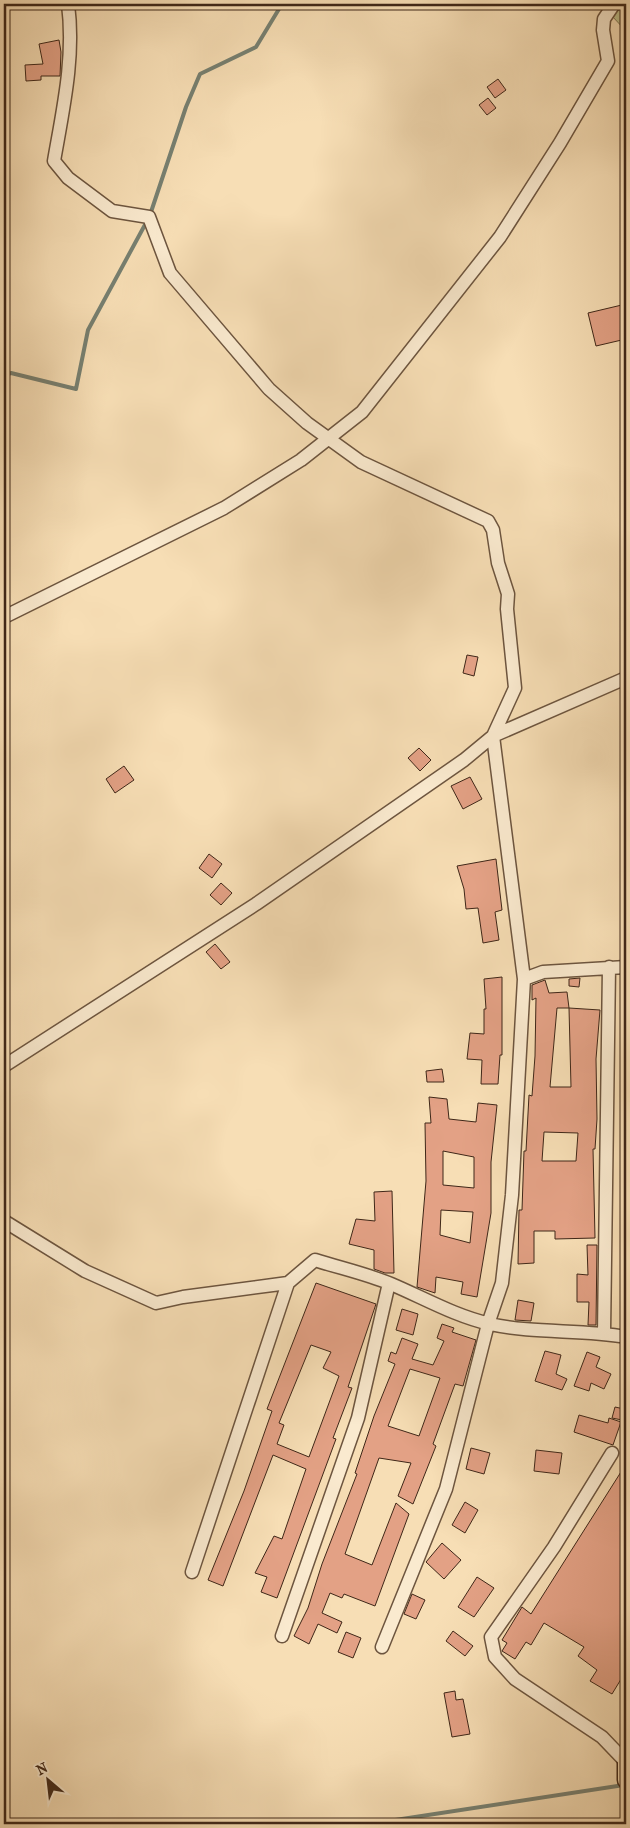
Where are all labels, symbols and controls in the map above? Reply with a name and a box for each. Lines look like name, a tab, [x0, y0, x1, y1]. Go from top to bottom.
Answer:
north arrow	[22, 1756, 72, 1806]
text: N	[33, 1759, 51, 1779]

